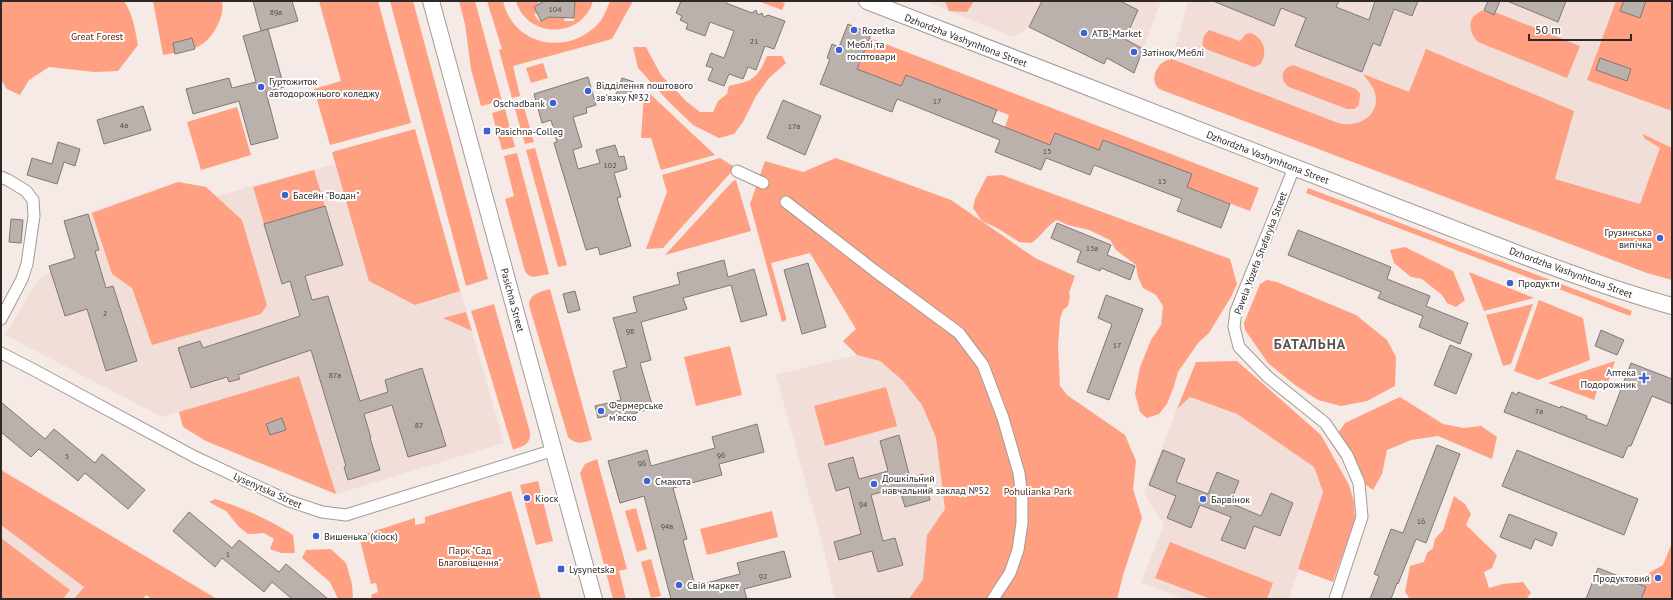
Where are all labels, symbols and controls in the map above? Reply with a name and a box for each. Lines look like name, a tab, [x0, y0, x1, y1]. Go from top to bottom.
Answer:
house number: 104	[548, 4, 562, 14]
house number: 89а	[270, 7, 282, 17]
street label: Dzhordzha Vashynhtona Street	[903, 11, 1030, 70]
scale bar	[1529, 16, 1631, 42]
text: 50 m	[1535, 22, 1561, 37]
place label: Rozetka	[862, 24, 895, 37]
marker: Rozetka	[849, 25, 859, 35]
place label: ATB-Market	[1092, 27, 1142, 40]
marker: ATB-Market	[1079, 28, 1089, 38]
park label: Great Forest	[71, 30, 124, 43]
house number: 21	[750, 36, 758, 46]
place label: Меблі та госптовари	[847, 38, 896, 63]
marker: Меблі та госптовари	[834, 45, 844, 55]
place label: Затінок/Меблі	[1142, 46, 1204, 59]
marker: Затінок/Меблі	[1129, 47, 1139, 57]
place label: Гуртожиток автодорожнього коледжу	[269, 75, 380, 100]
place label: Відділення поштового зв'язку №32	[596, 79, 693, 104]
marker: Гуртожиток автодорожнього коледжу	[256, 82, 266, 92]
marker: Відділення поштового зв'язку №32	[583, 86, 593, 96]
house number: 17	[933, 96, 941, 106]
place label: Oschadbank	[493, 97, 545, 110]
marker: Oschadbank	[548, 98, 558, 108]
house number: 4а	[120, 120, 128, 130]
house number: 17а	[788, 121, 800, 131]
place label: Pasichna-Colleg	[495, 125, 563, 138]
marker: Pasichna-Colleg	[482, 126, 492, 136]
street label: Dzhordzha Vashynhtona Street	[1205, 128, 1332, 187]
house number: 15	[1043, 146, 1051, 156]
house number: 102	[603, 160, 617, 170]
house number: 13	[1158, 176, 1166, 186]
place label: Басейн "Водан"	[293, 189, 359, 202]
street label: Pavela Yozefa Shafaryka Street	[1231, 189, 1290, 316]
marker: Басейн "Водан"	[280, 190, 290, 200]
place label: Грузинська випічка	[1605, 226, 1652, 251]
marker: Грузинська випічка	[1655, 233, 1665, 243]
house number: 13а	[1086, 243, 1098, 253]
street label: Dzhordzha Vashynhtona Street	[1507, 244, 1635, 301]
street label: Pasichna Street	[498, 267, 527, 334]
place label: Продукти	[1518, 277, 1560, 290]
marker: Продукти	[1505, 278, 1515, 288]
house number: 2	[103, 308, 107, 318]
house number: 98	[626, 326, 634, 336]
district label: БАТАЛЬНА	[1274, 335, 1346, 353]
house number: 17	[1113, 340, 1121, 350]
place label: Аптека Подорожник	[1580, 366, 1636, 391]
house number: 87а	[329, 370, 341, 380]
marker: Аптека Подорожник	[1639, 373, 1649, 383]
place label: Фермерське м'яско	[609, 399, 663, 424]
marker: Фермерське м'яско	[596, 406, 606, 416]
house number: 7а	[1535, 406, 1543, 416]
house number: 87	[415, 420, 423, 430]
house number: 96	[717, 450, 725, 460]
house number: 5	[65, 451, 69, 461]
house number: 96	[638, 458, 646, 468]
street label: Lysenytska Street	[231, 470, 305, 512]
place label: Дошкільний навчальний заклад №52	[882, 472, 990, 497]
place label: Смакота	[655, 475, 691, 488]
marker: Смакота	[642, 476, 652, 486]
marker: Дошкільний навчальний заклад №52	[869, 479, 879, 489]
park label: Pohulianka Park	[1004, 485, 1072, 498]
place label: Кіоск	[535, 492, 559, 505]
marker: Кіоск	[522, 493, 532, 503]
place label: Барвінок	[1211, 493, 1250, 506]
marker: Барвінок	[1198, 494, 1208, 504]
house number: 94	[859, 499, 868, 509]
house number: 16	[1417, 516, 1425, 526]
house number: 94в	[661, 521, 673, 531]
place label: Вишенька (кіоск)	[324, 530, 398, 543]
marker: Вишенька (кіоск)	[311, 531, 321, 541]
park label: Парк "Сад Благовіщення"	[438, 544, 502, 569]
house number: 1	[226, 549, 230, 559]
place label: Lysynetska	[569, 563, 615, 576]
marker: Lysynetska	[556, 564, 566, 574]
house number: 92	[759, 571, 767, 581]
place label: Продуктовий	[1593, 572, 1650, 585]
marker: Продуктовий	[1653, 573, 1663, 583]
place label: Свій маркет	[687, 579, 739, 592]
marker: Свій маркет	[674, 580, 684, 590]

